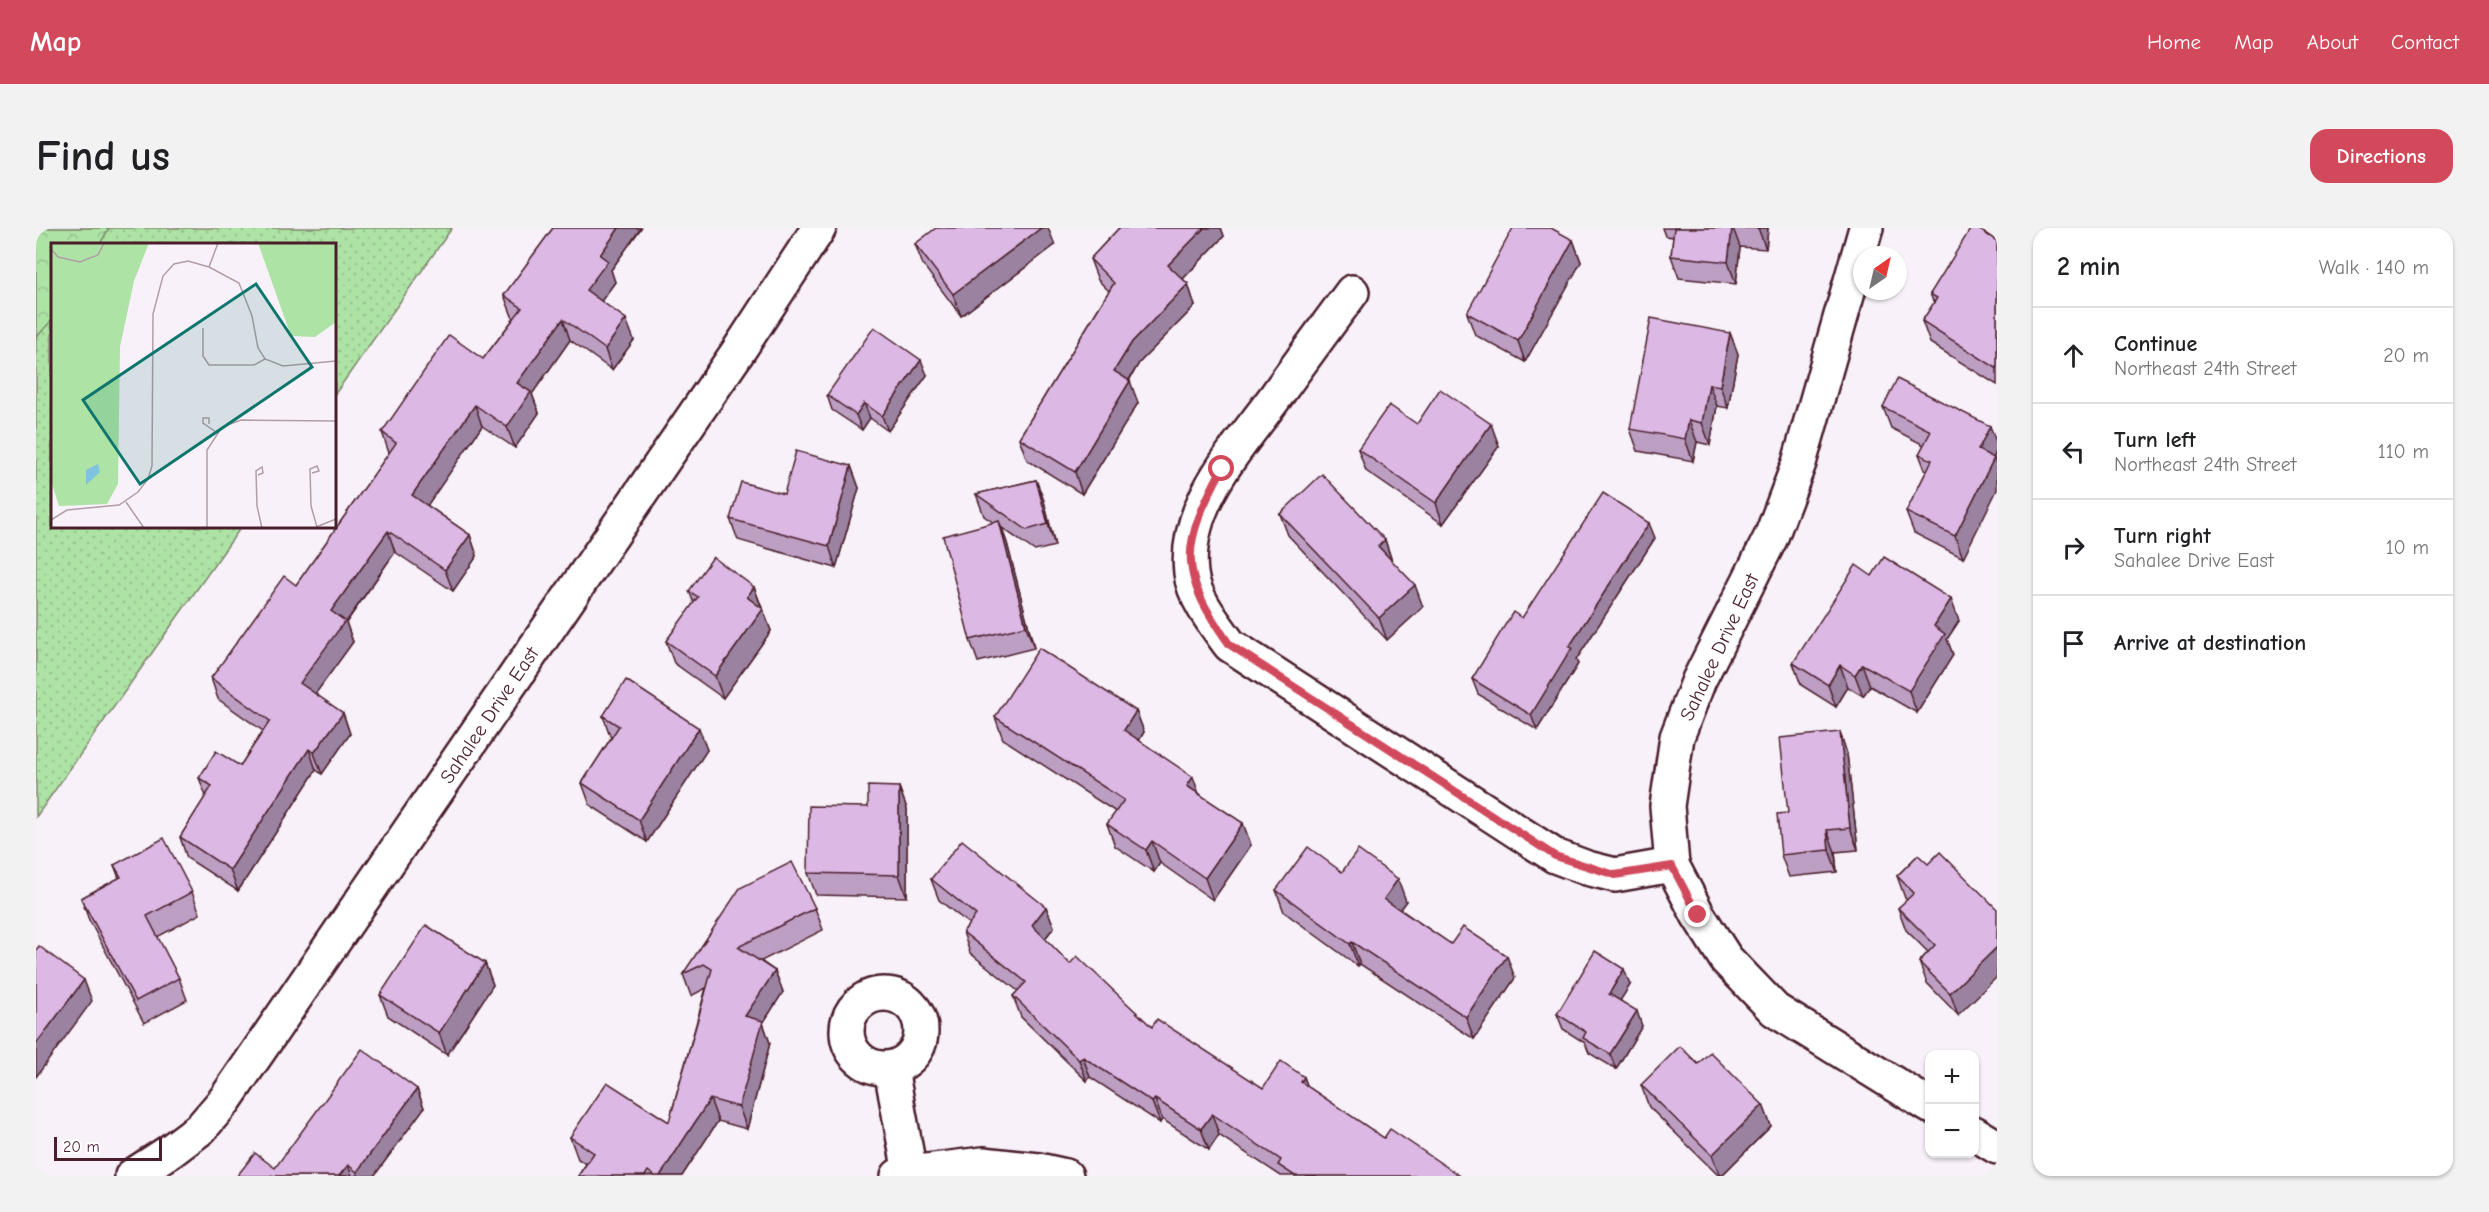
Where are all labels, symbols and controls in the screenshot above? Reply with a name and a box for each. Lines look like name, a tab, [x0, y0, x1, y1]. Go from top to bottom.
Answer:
text: Map	[30, 26, 81, 58]
text: Home	[2147, 30, 2201, 54]
text: Map	[2234, 30, 2274, 54]
text: About	[2307, 30, 2358, 54]
text: Contact	[2391, 30, 2459, 54]
button: Directions	[2310, 129, 2453, 183]
text: Find us	[36, 132, 170, 181]
inset map	[51, 243, 336, 528]
north arrow	[1853, 246, 1907, 300]
text: 2 min	[2057, 252, 2120, 282]
text: Walk · 140 m	[2319, 256, 2429, 279]
text: Continue	[2114, 331, 2197, 357]
icon: ahead	[2057, 339, 2090, 372]
text: 20 m	[2383, 344, 2429, 367]
text: Northeast 24th Street	[2114, 357, 2296, 380]
text: Turn left	[2114, 427, 2196, 453]
icon: left	[2057, 435, 2090, 468]
text: 110 m	[2378, 440, 2429, 463]
text: Northeast 24th Street	[2114, 453, 2296, 476]
route start	[1208, 455, 1234, 481]
text: Turn right	[2114, 523, 2211, 549]
icon: right	[2057, 531, 2090, 564]
text: 10 m	[2386, 536, 2429, 559]
text: Sahalee Drive East	[2114, 549, 2274, 572]
street label: Sahalee Drive East	[1675, 569, 1764, 724]
icon: arrive	[2057, 627, 2090, 660]
text: Arrive at destination	[2114, 630, 2306, 656]
street label: Sahalee Drive East	[435, 642, 544, 788]
route end	[1684, 901, 1710, 927]
map controls	[1925, 1050, 1979, 1158]
button: +	[1925, 1050, 1979, 1104]
button: −	[1925, 1104, 1979, 1158]
scale bar	[54, 1134, 162, 1162]
text: 20 m	[63, 1138, 100, 1156]

